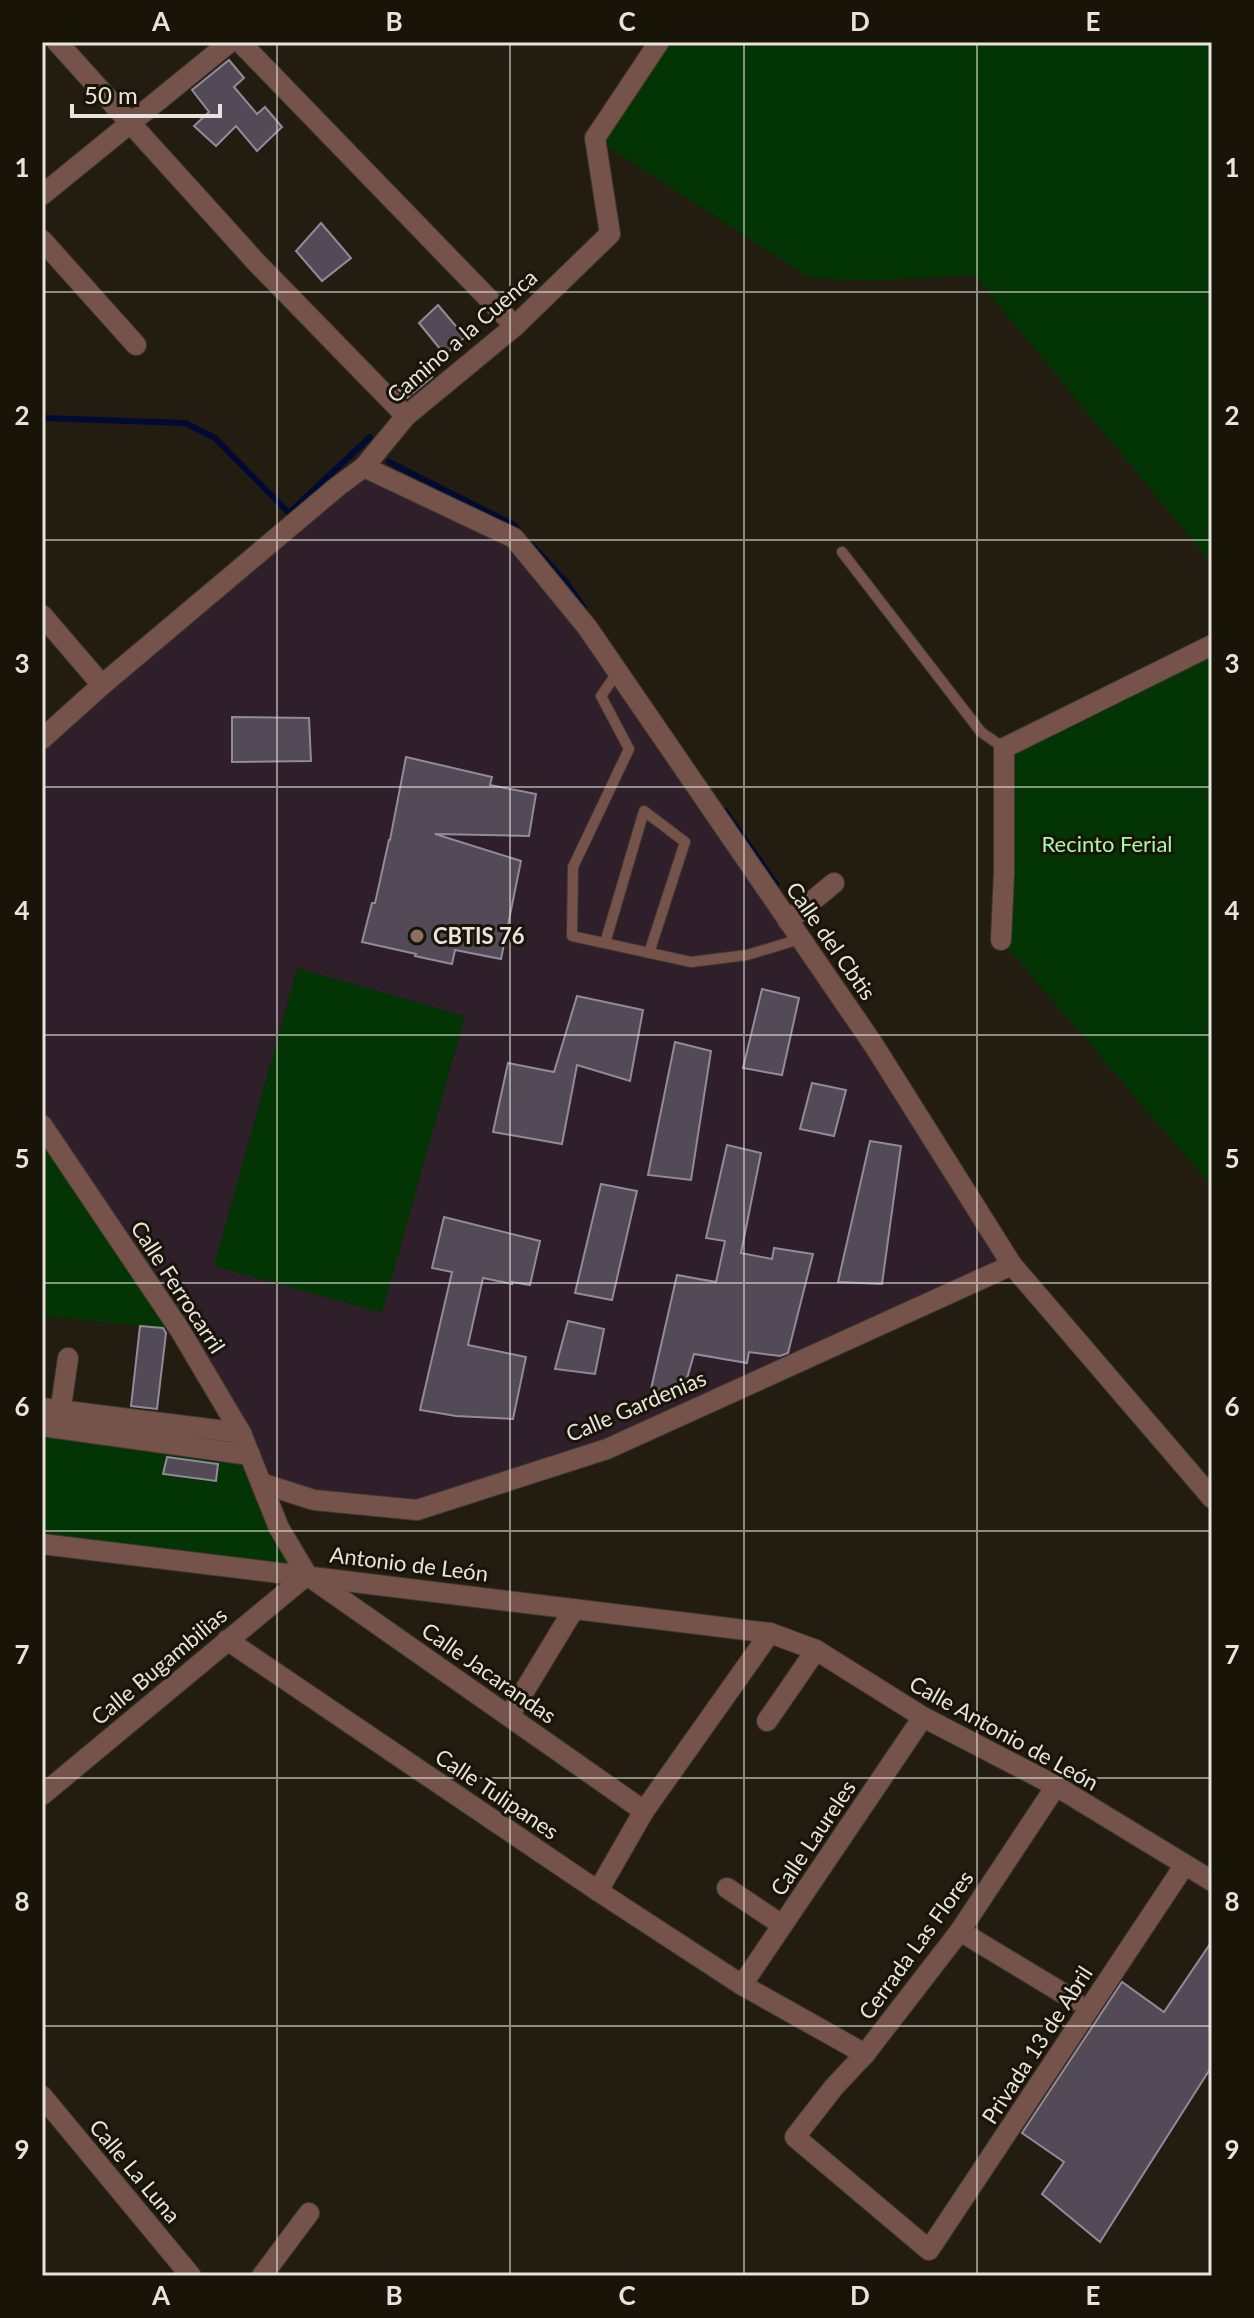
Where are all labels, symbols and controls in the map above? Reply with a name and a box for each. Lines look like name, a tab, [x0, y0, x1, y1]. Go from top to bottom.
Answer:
text: A	[151, 5, 171, 37]
text: B	[385, 5, 403, 37]
text: C	[618, 5, 636, 37]
text: D	[850, 5, 870, 37]
text: E	[1086, 5, 1100, 37]
scale bar	[72, 68, 220, 118]
text: 50 m	[84, 80, 138, 109]
text: 1	[14, 151, 30, 183]
text: 1	[1224, 151, 1240, 183]
street label: Camino a la Cuenca	[381, 263, 542, 408]
text: 2	[14, 399, 30, 431]
text: 2	[1224, 399, 1240, 431]
text: 3	[14, 647, 30, 679]
text: 3	[1224, 647, 1240, 679]
park label: Recinto Ferial	[1041, 830, 1173, 857]
street label: Calle del Cbtis	[781, 876, 882, 1005]
text: 4	[14, 894, 30, 926]
text: 4	[1224, 894, 1240, 926]
place label: CBTIS 76	[433, 922, 525, 949]
marker: CBTIS 76	[408, 927, 426, 945]
text: 5	[14, 1142, 30, 1174]
text: 5	[1224, 1142, 1240, 1174]
street label: Calle Ferrocarril	[126, 1215, 231, 1358]
street label: Calle Gardenias	[562, 1364, 710, 1447]
text: 6	[14, 1390, 30, 1422]
text: 6	[1224, 1390, 1240, 1422]
street label: Antonio de León	[328, 1540, 490, 1587]
street label: Calle Bugambilias	[85, 1601, 232, 1730]
street label: Calle Jacarandas	[417, 1616, 562, 1729]
text: 7	[14, 1638, 30, 1670]
text: 7	[1224, 1638, 1240, 1670]
street label: Calle Antonio de León	[905, 1669, 1103, 1796]
street label: Calle Tulipanes	[431, 1742, 564, 1845]
street label: Calle Laureles	[764, 1775, 861, 1901]
street label: Cerrada Las Flores	[852, 1865, 979, 2025]
text: 8	[14, 1885, 30, 1917]
text: 8	[1224, 1885, 1240, 1917]
street label: Privada 13 de Abril	[975, 1961, 1098, 2129]
street label: Calle La Luna	[84, 2113, 187, 2228]
text: 9	[14, 2133, 30, 2165]
text: 9	[1224, 2133, 1240, 2165]
text: A	[151, 2279, 171, 2311]
text: B	[385, 2279, 403, 2311]
text: C	[618, 2279, 636, 2311]
text: D	[850, 2279, 870, 2311]
text: E	[1086, 2279, 1100, 2311]

